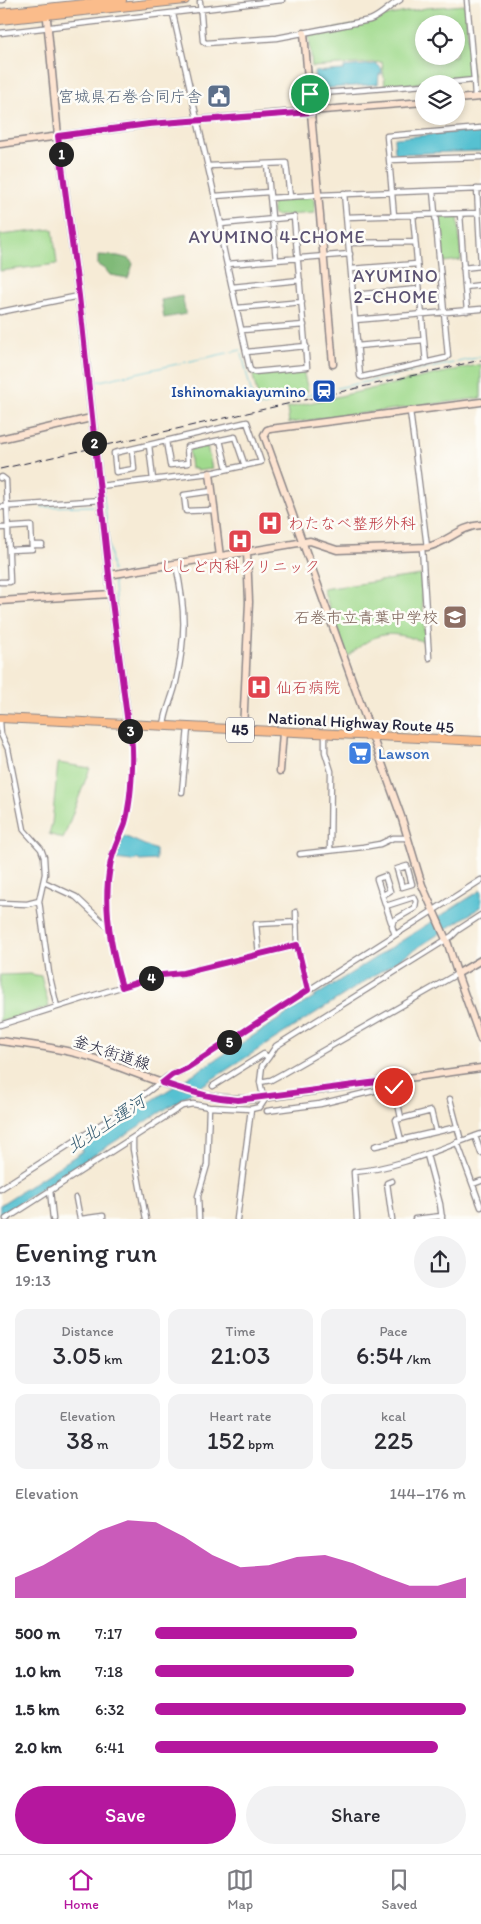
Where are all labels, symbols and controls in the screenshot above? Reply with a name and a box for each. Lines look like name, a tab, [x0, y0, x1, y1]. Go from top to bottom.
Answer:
map controls	[415, 15, 465, 125]
button: locate	[415, 15, 465, 65]
pin	[289, 73, 331, 115]
button: layers	[415, 75, 465, 125]
icon: arrive	[296, 80, 324, 108]
public building icon: 宮城県石巻合同庁舎	[206, 83, 232, 109]
place label: 宮城県石巻合同庁舎	[58, 87, 202, 106]
pin: 1	[48, 142, 74, 166]
text: 1	[58, 146, 65, 163]
district label: AYUMINO 4-CHOME	[188, 226, 366, 248]
district label: AYUMINO 2-CHOME	[353, 265, 439, 308]
station icon: Ishinomakiayumino	[311, 378, 337, 404]
place label: Ishinomakiayumino	[171, 382, 306, 401]
pin: 2	[82, 430, 106, 456]
text: 2	[91, 435, 98, 452]
hospital icon: わたなべ整形外科	[257, 510, 283, 536]
place label: わたなべ整形外科	[288, 514, 416, 533]
hospital icon: ししど内科クリニック	[227, 528, 253, 554]
place label: ししど内科クリニック	[160, 557, 320, 576]
school or university icon: 石巻市立青葉中学校	[442, 604, 468, 630]
place label: 石巻市立青葉中学校	[294, 608, 438, 627]
hospital icon: 仙石病院	[246, 674, 272, 700]
place label: 仙石病院	[276, 678, 340, 697]
street label: National Highway Route 45	[268, 708, 454, 737]
pin: 3	[118, 718, 142, 744]
road number: 45	[226, 718, 254, 742]
text: 3	[127, 723, 134, 740]
supermarket icon: Lawson	[347, 740, 373, 766]
place label: Lawson	[378, 744, 430, 763]
pin: 4	[138, 966, 164, 990]
text: 4	[147, 970, 156, 987]
pin: 5	[216, 1030, 242, 1054]
street label: 釜大街道線	[71, 1031, 153, 1074]
text: 5	[226, 1034, 233, 1051]
pin	[373, 1066, 415, 1108]
icon: check	[380, 1073, 408, 1101]
water label: 北北上運河	[62, 1089, 152, 1158]
text: Evening run	[15, 1235, 157, 1269]
button: share	[414, 1236, 466, 1288]
text: 19:13	[15, 1271, 51, 1290]
text: Distance	[61, 1323, 114, 1340]
text: Time	[226, 1323, 255, 1340]
text: Pace	[379, 1323, 408, 1340]
text: 3.05	[53, 1340, 101, 1370]
text: 21:03	[211, 1340, 270, 1370]
text: 6:54	[356, 1340, 403, 1370]
text: km	[101, 1351, 122, 1368]
text: /km	[403, 1351, 431, 1368]
text: Elevation	[60, 1408, 115, 1425]
text: Heart rate	[210, 1408, 271, 1425]
text: kcal	[381, 1408, 406, 1425]
text: 38	[66, 1425, 94, 1455]
text: 152	[207, 1425, 245, 1455]
text: 225	[374, 1425, 413, 1455]
text: m	[94, 1436, 109, 1453]
text: bpm	[245, 1436, 274, 1453]
text: Elevation	[15, 1484, 79, 1503]
text: 144–176 m	[390, 1484, 466, 1503]
text: 500 m	[15, 1624, 60, 1643]
text: 7:17	[95, 1624, 122, 1643]
text: 1.0 km	[15, 1662, 61, 1681]
text: 7:18	[95, 1662, 123, 1681]
text: 1.5 km	[15, 1700, 60, 1719]
text: 6:32	[95, 1700, 125, 1719]
text: 2.0 km	[15, 1738, 62, 1757]
text: 6:41	[95, 1738, 124, 1757]
button: Save	[15, 1786, 236, 1844]
button: Share	[246, 1786, 466, 1844]
tab: Home	[64, 1866, 99, 1913]
tab: Map	[226, 1866, 254, 1913]
tab: Saved	[382, 1866, 417, 1913]

